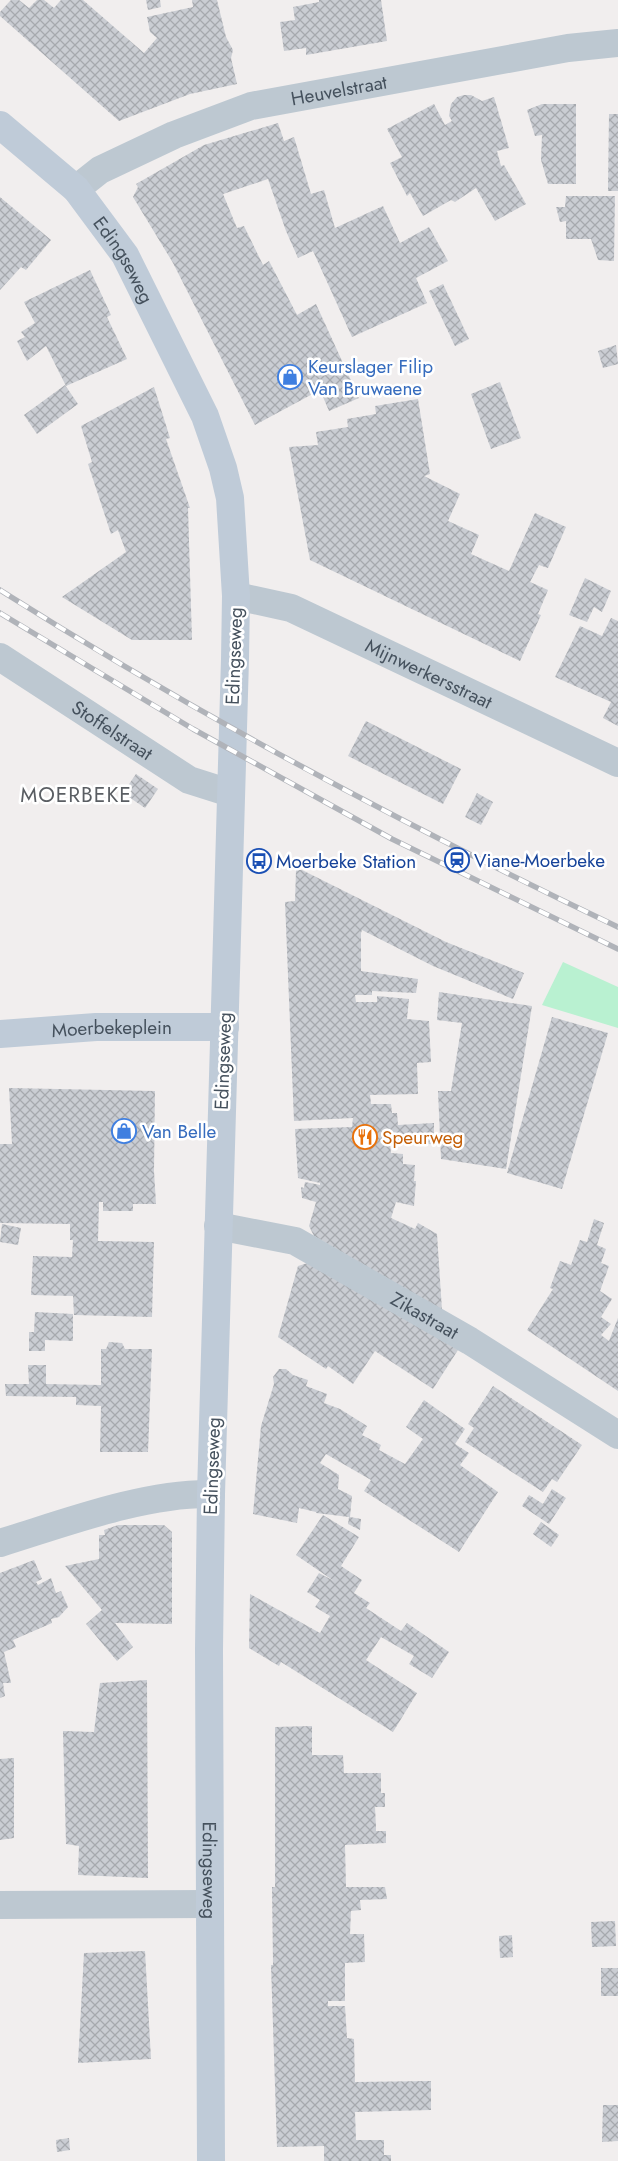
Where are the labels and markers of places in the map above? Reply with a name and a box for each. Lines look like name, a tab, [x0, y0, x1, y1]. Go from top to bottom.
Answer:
place label: Keurslager Filip Van Bruwaene	[308, 353, 433, 402]
shop icon: Keurslager Filip Van Bruwaene	[277, 364, 303, 390]
station icon: Viane-Moerbeke	[444, 847, 470, 873]
place label: Viane-Moerbeke	[474, 847, 605, 874]
bus stop icon: Moerbeke Station	[246, 848, 272, 874]
place label: Moerbeke Station	[276, 848, 416, 875]
shop icon: Van Belle	[111, 1118, 137, 1144]
place label: Van Belle	[142, 1118, 217, 1145]
restaurant icon: Speurweg	[352, 1124, 378, 1150]
place label: Speurweg	[382, 1124, 463, 1151]

